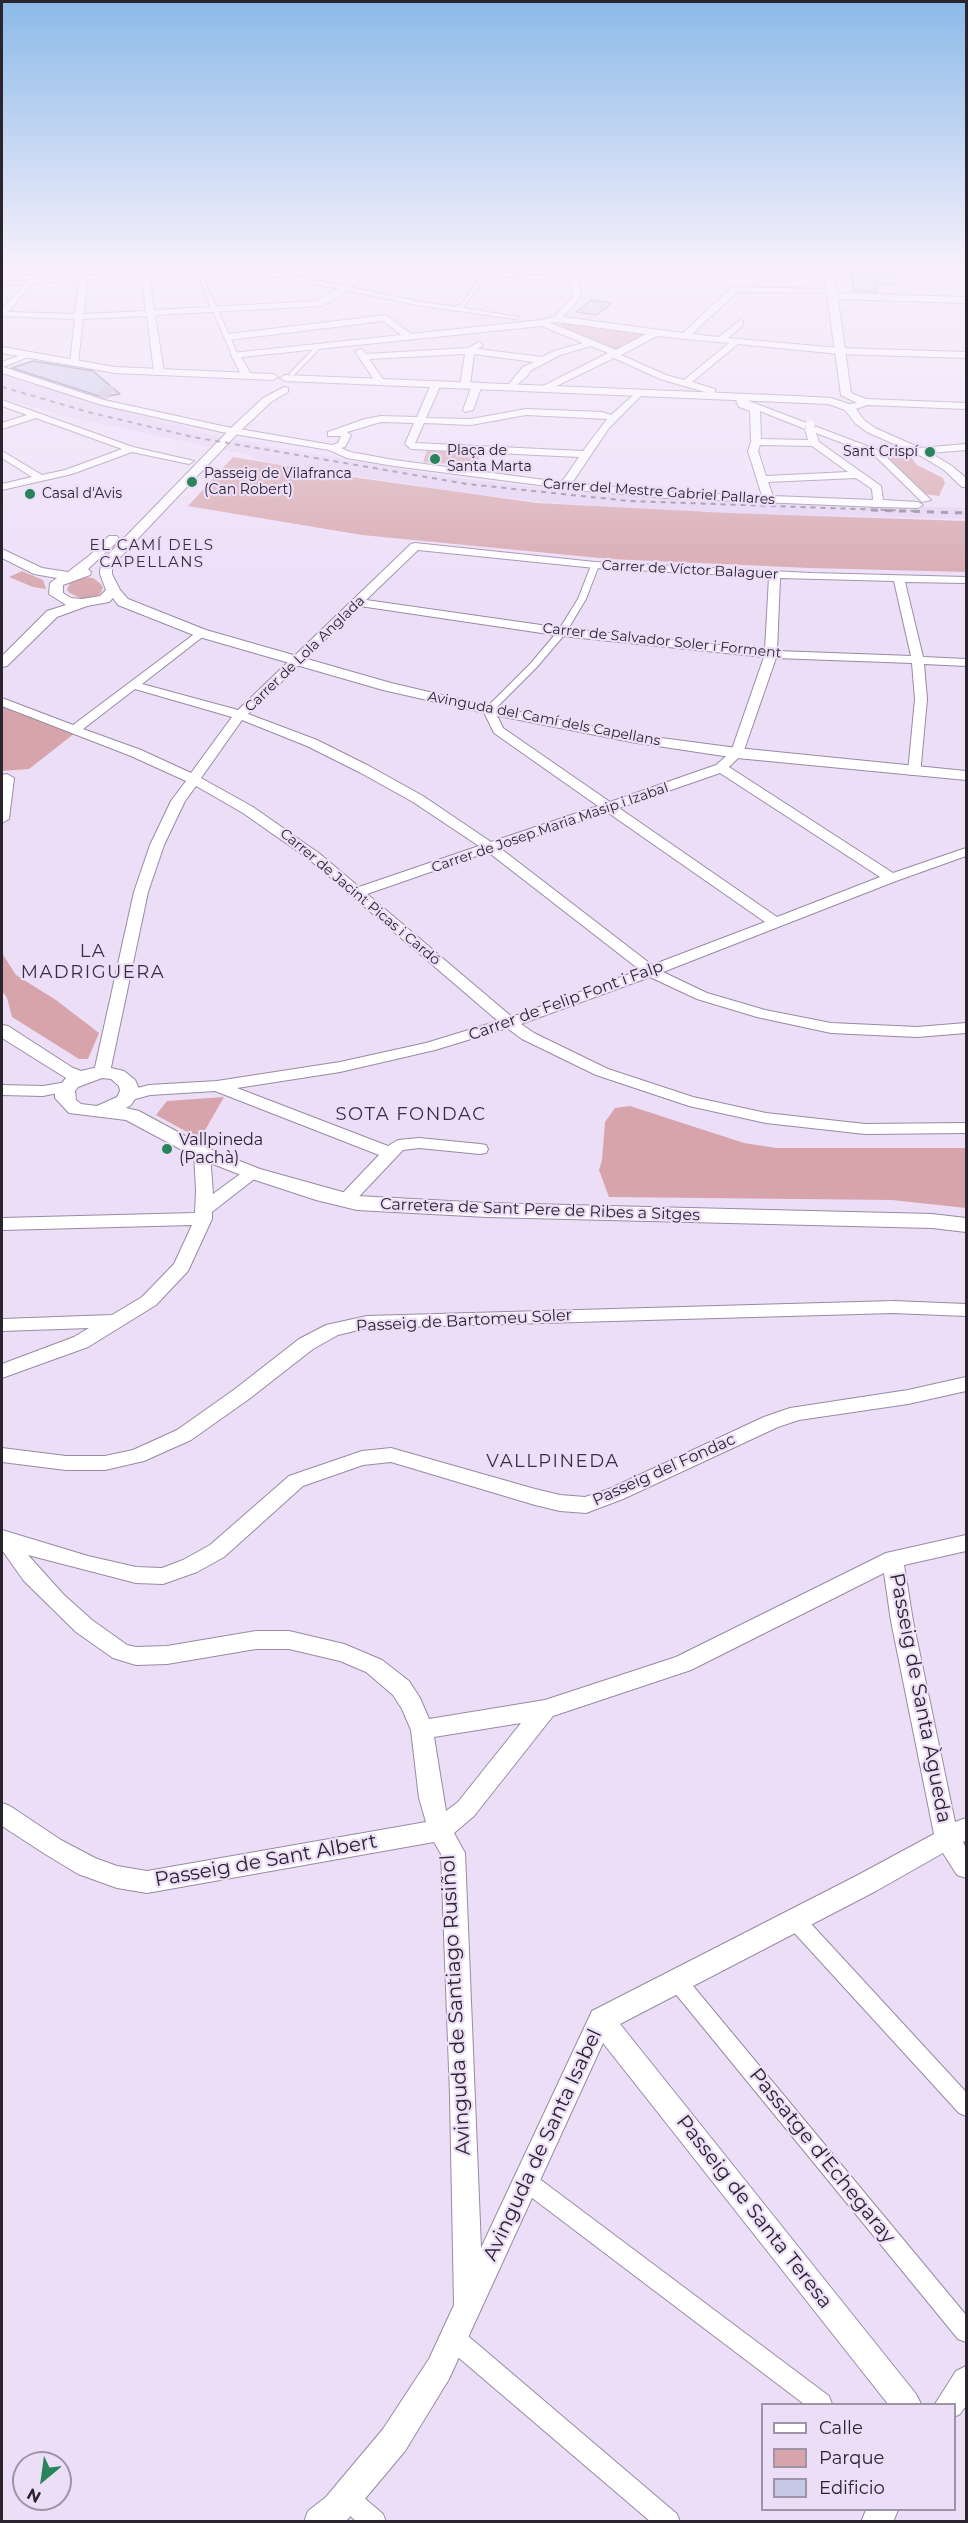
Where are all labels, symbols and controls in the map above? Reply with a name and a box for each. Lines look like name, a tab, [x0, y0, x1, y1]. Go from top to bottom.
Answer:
place label: Plaça de Santa Marta	[447, 443, 532, 476]
place label: Sant Crispí	[843, 444, 918, 460]
marker: Sant Crispí	[923, 445, 937, 459]
marker: Plaça de Santa Marta	[428, 452, 442, 466]
place label: Passeig de Vilafranca (Can Robert)	[204, 466, 352, 498]
marker: Passeig de Vilafranca (Can Robert)	[185, 475, 199, 489]
street label: Carrer del Mestre Gabriel Pallares	[542, 476, 776, 508]
place label: Casal d'Avis	[42, 486, 122, 502]
marker: Casal d'Avis	[23, 487, 37, 501]
district label: EL CAMÍ DELS CAPELLANS	[89, 537, 215, 572]
street label: Carrer de Víctor Balaguer	[601, 557, 779, 583]
street label: Carrer de Lola Anglada	[242, 592, 368, 716]
street label: Carrer de Salvador Soler i Forment	[542, 620, 782, 662]
street label: Avinguda del Camí dels Capellans	[426, 688, 662, 750]
street label: Carrer de Josep Maria Masip i Izabal	[429, 779, 671, 877]
street label: Carrer de Jacint Picas i Cardó	[277, 825, 443, 969]
district label: LA MADRIGUERA	[21, 941, 165, 984]
street label: Carrer de Felip Font i Falp	[466, 957, 666, 1045]
district label: SOTA FONDAC	[336, 1104, 486, 1126]
place label: Vallpineda (Pachà)	[179, 1130, 263, 1168]
marker: Vallpineda (Pachà)	[160, 1142, 174, 1156]
street label: Carretera de Sant Pere de Ribes a Sitges	[380, 1195, 700, 1225]
street label: Passeig de Bartomeu Soler	[355, 1306, 573, 1336]
street label: Passeig del Fondac	[590, 1430, 738, 1510]
district label: VALLPINEDA	[486, 1451, 620, 1473]
street label: Passeig de Santa Àgueda	[884, 1571, 956, 1825]
street label: Passeig de Sant Albert	[153, 1830, 379, 1892]
street label: Avinguda de Santiago Rusiñol	[436, 1854, 476, 2156]
street label: Avinguda de Santa Isabel	[479, 2025, 607, 2265]
street label: Passatge d'Echegaray	[744, 2064, 900, 2248]
street label: Passeig de Santa Teresa	[671, 2110, 837, 2314]
legend	[761, 2403, 956, 2511]
text: Calle	[819, 2417, 863, 2439]
text: Parque	[819, 2447, 884, 2469]
north arrow	[12, 2451, 72, 2511]
text: Edificio	[819, 2477, 885, 2499]
text: N	[24, 2484, 44, 2507]

